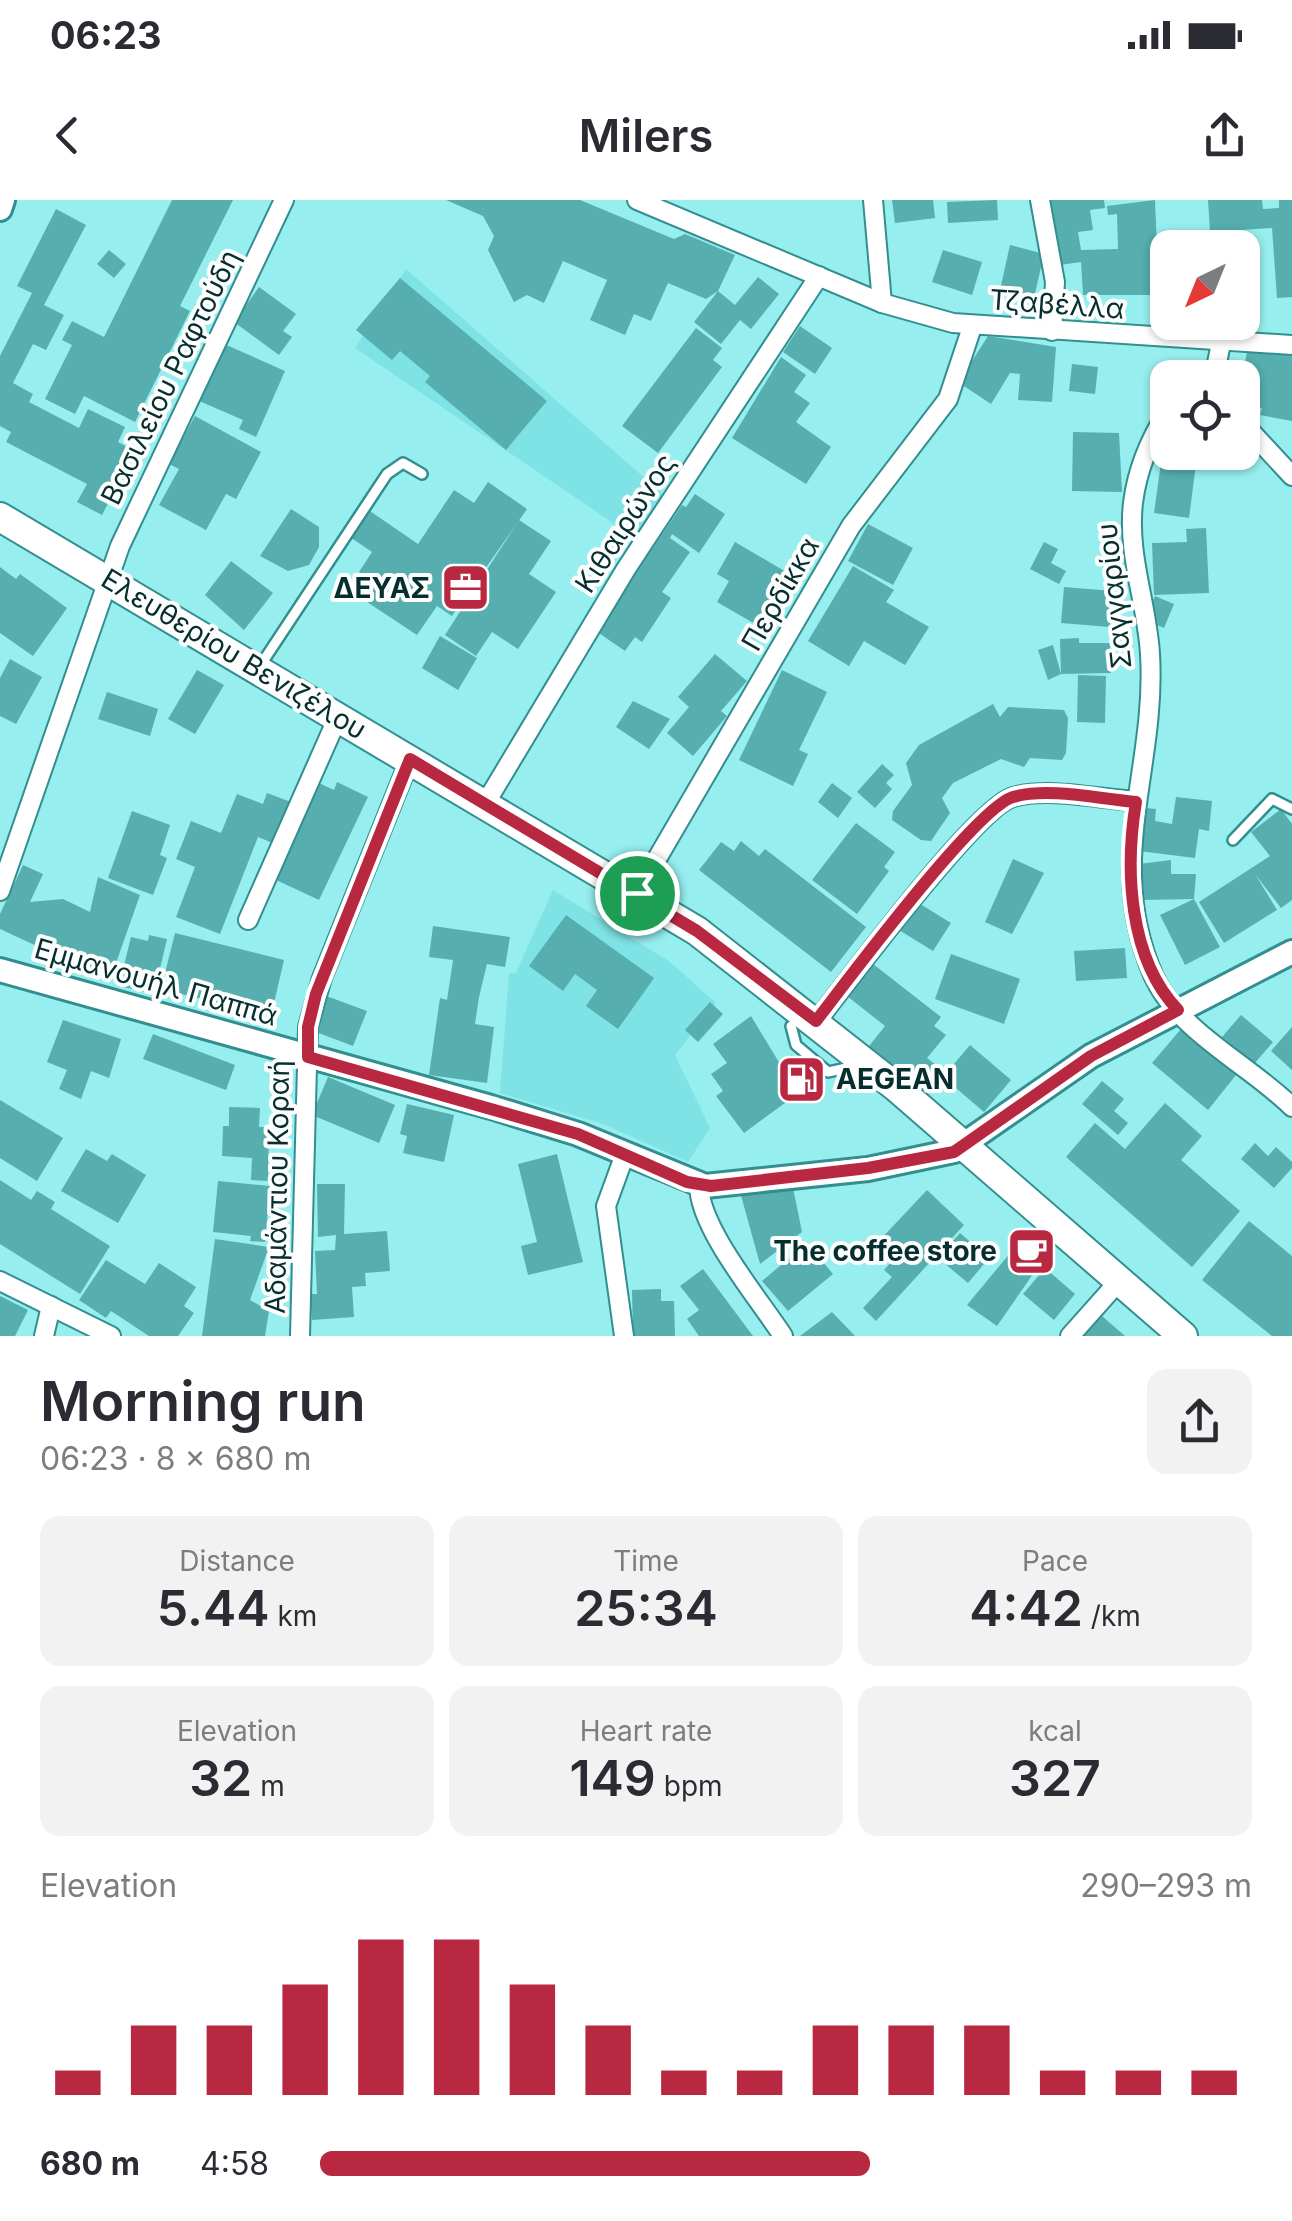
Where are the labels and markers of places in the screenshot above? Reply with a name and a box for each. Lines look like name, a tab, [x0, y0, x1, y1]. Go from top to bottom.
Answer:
office icon: ΔΕΥΑΣ	[439, 562, 491, 614]
place label: ΔΕΥΑΣ	[334, 571, 430, 605]
pin	[595, 851, 680, 936]
fuel station icon: AEGEAN	[775, 1053, 827, 1105]
place label: AEGEAN	[836, 1062, 954, 1096]
cafe icon: The coffee store	[1006, 1225, 1058, 1277]
place label: The coffee store	[773, 1234, 997, 1268]

